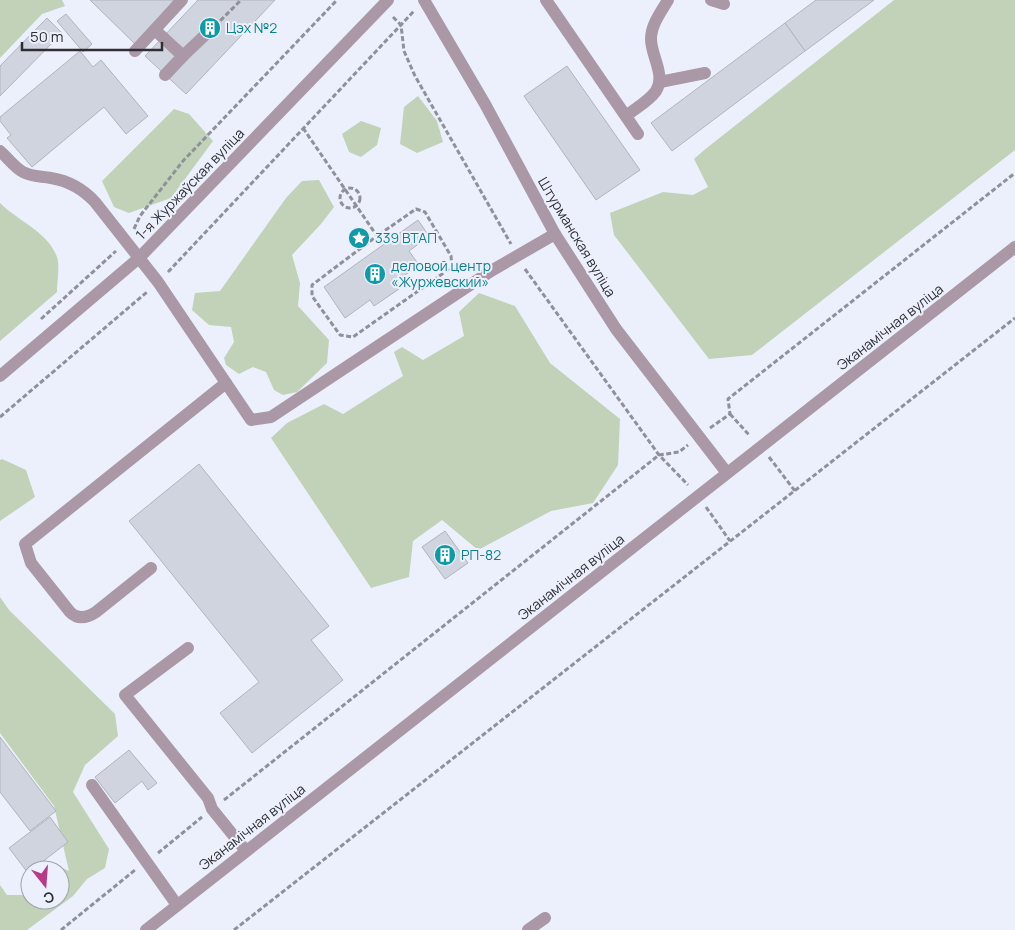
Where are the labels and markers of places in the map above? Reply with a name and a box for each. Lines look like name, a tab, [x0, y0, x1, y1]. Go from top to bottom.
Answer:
building icon: Цэх №2	[198, 16, 222, 40]
place label: Цэх №2	[226, 18, 277, 37]
place icon: 339 ВТАП	[347, 226, 371, 250]
place label: 339 ВТАП	[375, 228, 437, 247]
place label: деловой центр «Журжевский»	[391, 256, 491, 291]
building icon: деловой центр «Журжевский»	[363, 262, 387, 286]
building icon: РП-82	[433, 543, 457, 567]
place label: РП-82	[461, 545, 501, 564]

